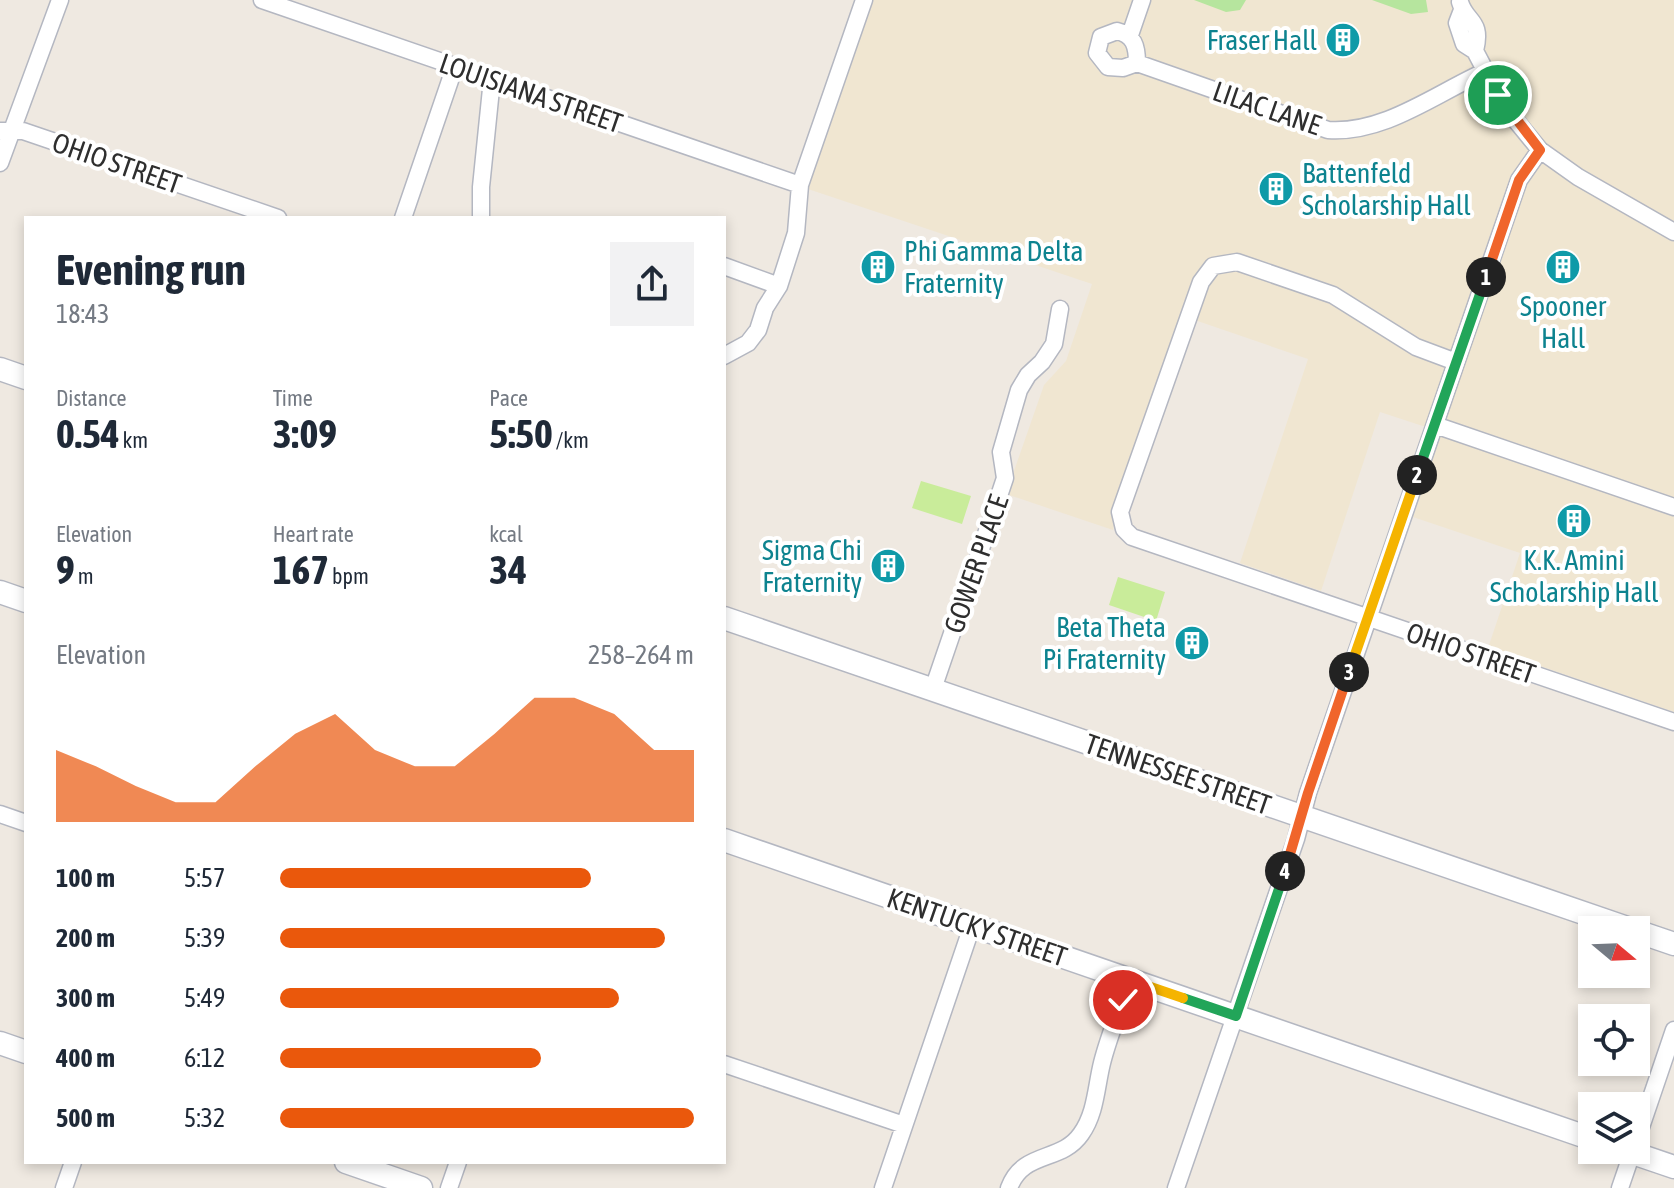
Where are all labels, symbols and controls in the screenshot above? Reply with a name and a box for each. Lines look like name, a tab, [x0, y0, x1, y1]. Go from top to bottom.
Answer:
building icon: Fraser Hall	[1324, 21, 1362, 59]
place label: Fraser Hall	[1207, 24, 1318, 56]
street label: LOUISIANA STREET	[435, 47, 627, 139]
pin	[1464, 61, 1532, 129]
icon: arrive	[1476, 73, 1520, 117]
street label: LILAC LANE	[1209, 75, 1325, 141]
street label: OHIO STREET	[48, 126, 186, 200]
place label: Battenfeld Scholarship Hall	[1302, 157, 1471, 221]
building icon: Battenfeld Scholarship Hall	[1257, 170, 1295, 208]
place label: Phi Gamma Delta Fraternity	[904, 235, 1084, 299]
button: share	[610, 242, 694, 326]
text: Evening run	[56, 244, 246, 294]
building icon: Phi Gamma Delta Fraternity	[859, 248, 897, 286]
building icon: Spooner Hall	[1544, 248, 1582, 286]
pin: 1	[1466, 257, 1506, 297]
text: 1	[1481, 264, 1491, 290]
place label: Spooner Hall	[1520, 290, 1607, 354]
text: 18:43	[56, 299, 110, 329]
text: Distance	[56, 385, 127, 411]
text: Time	[273, 385, 313, 411]
text: Pace	[489, 385, 528, 411]
text: 0.54	[56, 411, 120, 456]
text: 3:09	[273, 411, 337, 456]
text: 5:50	[489, 411, 553, 456]
text: km	[120, 427, 148, 453]
text: /km	[553, 427, 589, 453]
pin: 2	[1397, 455, 1437, 495]
text: 2	[1412, 462, 1422, 488]
street label: GOWER PLACE	[937, 491, 1015, 637]
building icon: K.K. Amini Scholarship Hall	[1555, 502, 1593, 540]
text: Elevation	[56, 521, 132, 547]
text: Heart rate	[273, 521, 354, 547]
text: kcal	[489, 521, 523, 547]
place label: Sigma Chi Fraternity	[762, 534, 862, 598]
place label: K.K. Amini Scholarship Hall	[1490, 544, 1659, 608]
text: 9	[56, 547, 75, 592]
text: 167	[273, 547, 329, 592]
text: 34	[489, 547, 527, 592]
building icon: Sigma Chi Fraternity	[869, 547, 907, 585]
text: m	[75, 563, 94, 589]
text: bpm	[329, 563, 369, 589]
place label: Beta Theta Pi Fraternity	[1043, 611, 1166, 675]
street label: OHIO STREET	[1402, 616, 1540, 690]
building icon: Beta Theta Pi Fraternity	[1173, 624, 1211, 662]
text: Elevation	[56, 640, 146, 670]
text: 258–264 m	[588, 640, 694, 670]
pin: 3	[1329, 652, 1369, 692]
text: 3	[1344, 659, 1354, 685]
street label: TENNESSEE STREET	[1081, 727, 1275, 821]
pin: 4	[1265, 851, 1305, 891]
text: 4	[1280, 858, 1290, 884]
text: 100 m	[56, 863, 115, 893]
text: 5:57	[184, 863, 225, 893]
street label: KENTUCKY STREET	[883, 881, 1071, 973]
north arrow	[1578, 916, 1650, 988]
map controls	[1578, 916, 1650, 1164]
text: 200 m	[56, 923, 115, 953]
text: 5:39	[184, 923, 225, 953]
pin	[1089, 966, 1157, 1034]
icon: check	[1101, 978, 1145, 1022]
text: 300 m	[56, 983, 115, 1013]
text: 5:49	[184, 983, 225, 1013]
button: locate	[1578, 1004, 1650, 1076]
text: 400 m	[56, 1043, 115, 1073]
text: 6:12	[184, 1043, 225, 1073]
button: layers	[1578, 1092, 1650, 1164]
text: 500 m	[56, 1103, 115, 1133]
text: 5:32	[184, 1103, 225, 1133]

